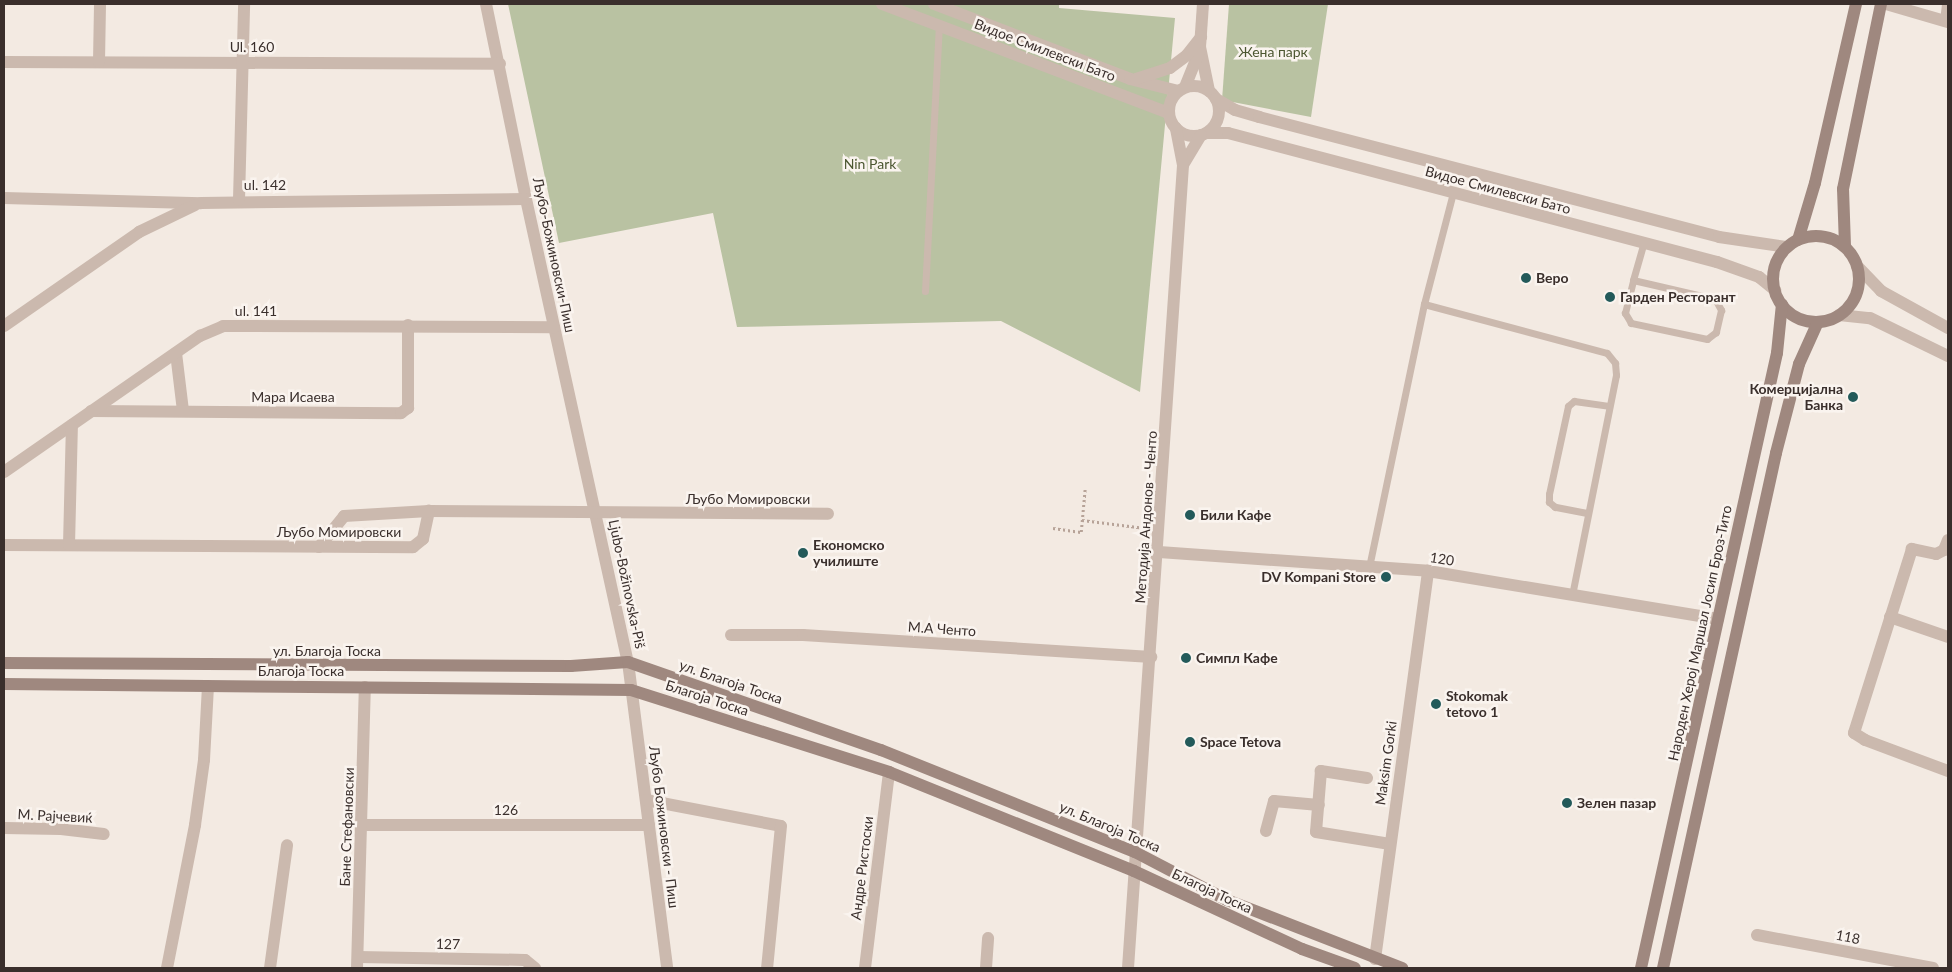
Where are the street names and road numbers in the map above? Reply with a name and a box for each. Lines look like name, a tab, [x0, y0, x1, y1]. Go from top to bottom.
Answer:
street label: Видое Смилевски Бато	[972, 15, 1118, 85]
street label: Ul. 160	[230, 39, 274, 55]
street label: Видое Смилевски Бато	[1423, 162, 1573, 218]
street label: Љубо-Божиновски-Пиш	[529, 176, 579, 334]
street label: ul. 142	[244, 177, 286, 193]
street label: ul. 141	[235, 303, 277, 319]
street label: Мара Исаева	[251, 389, 335, 405]
street label: Методија Андонов - Ченто	[1132, 430, 1160, 604]
street label: Љубо Момировски	[686, 491, 810, 507]
street label: Народен Херој Маршал Јосип Броз-Тито	[1665, 504, 1735, 762]
street label: Ljubo-Božinovska-Piš	[605, 518, 649, 650]
street label: Љубо Момировски	[277, 524, 401, 540]
street label: 120	[1429, 549, 1455, 569]
street label: М.А Ченто	[907, 618, 977, 640]
street label: ул. Благоја Тоска	[273, 643, 381, 659]
street label: ул. Благоја Тоска	[677, 656, 785, 708]
street label: Благоја Тоска	[258, 663, 344, 679]
street label: Благоја Тоска	[663, 677, 751, 719]
street label: Maksim Gorki	[1372, 720, 1400, 806]
street label: Љубо Божиновски - Пиш	[646, 745, 682, 909]
street label: Бане Стефановски	[337, 767, 357, 887]
street label: ул. Благоја Тоска	[1057, 798, 1163, 856]
street label: 126	[494, 802, 518, 818]
street label: М. Рајчевиќ	[17, 806, 93, 826]
street label: Андре Ристоски	[847, 815, 877, 921]
street label: Благоја Тоска	[1169, 865, 1255, 917]
street label: 118	[1834, 926, 1862, 948]
street label: 127	[436, 935, 460, 953]

